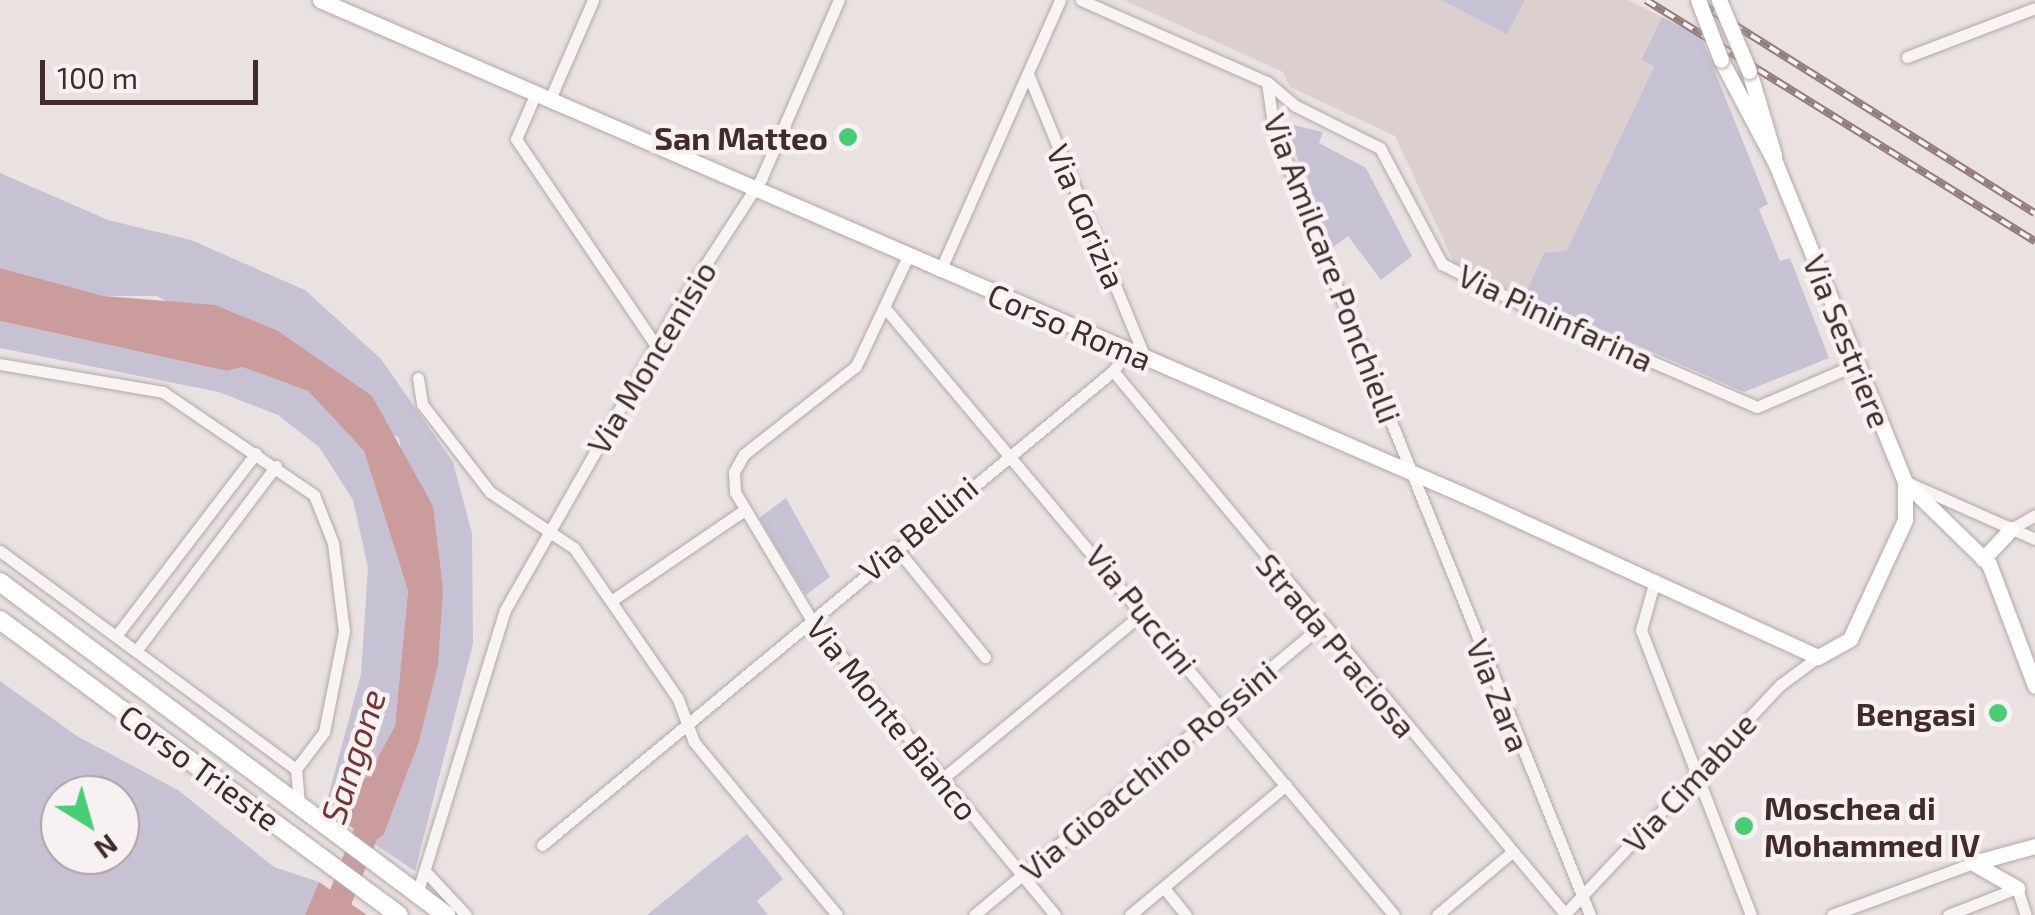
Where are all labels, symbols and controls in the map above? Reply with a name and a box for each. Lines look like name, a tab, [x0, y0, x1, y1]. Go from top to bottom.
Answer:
scale bar	[45, 40, 262, 102]
text: 100 m	[57, 59, 138, 95]
street label: Via Amilcare Ponchielli	[1256, 107, 1410, 429]
place label: San Matteo	[654, 118, 828, 156]
marker: San Matteo	[837, 126, 859, 148]
street label: Via Gorizia	[1039, 138, 1135, 294]
street label: Via Sestriere	[1796, 249, 1900, 433]
street label: Via Moncenisio	[578, 253, 724, 461]
street label: Via Pininfarina	[1452, 255, 1660, 379]
street label: Corso Roma	[982, 274, 1158, 378]
street label: Via Bellini	[851, 467, 985, 589]
street label: Via Puccini	[1078, 537, 1206, 681]
street label: Strada Praciosa	[1249, 545, 1425, 745]
street label: Via Monte Bianco	[799, 608, 987, 828]
street label: Via Zara	[1459, 633, 1539, 757]
street label: Via Gioacchino Rossini	[1012, 652, 1284, 888]
water label: Sangone	[311, 684, 393, 828]
place label: Bengasi	[1856, 694, 1976, 732]
street label: Corso Trieste	[112, 696, 288, 838]
marker: Bengasi	[1985, 700, 2011, 726]
street label: Via Cimabue	[1614, 704, 1764, 860]
north arrow	[40, 775, 140, 875]
place label: Moschea di Mohammed IV	[1764, 789, 1980, 864]
marker: Moschea di Mohammed IV	[1733, 815, 1755, 837]
text: N	[89, 828, 125, 867]

